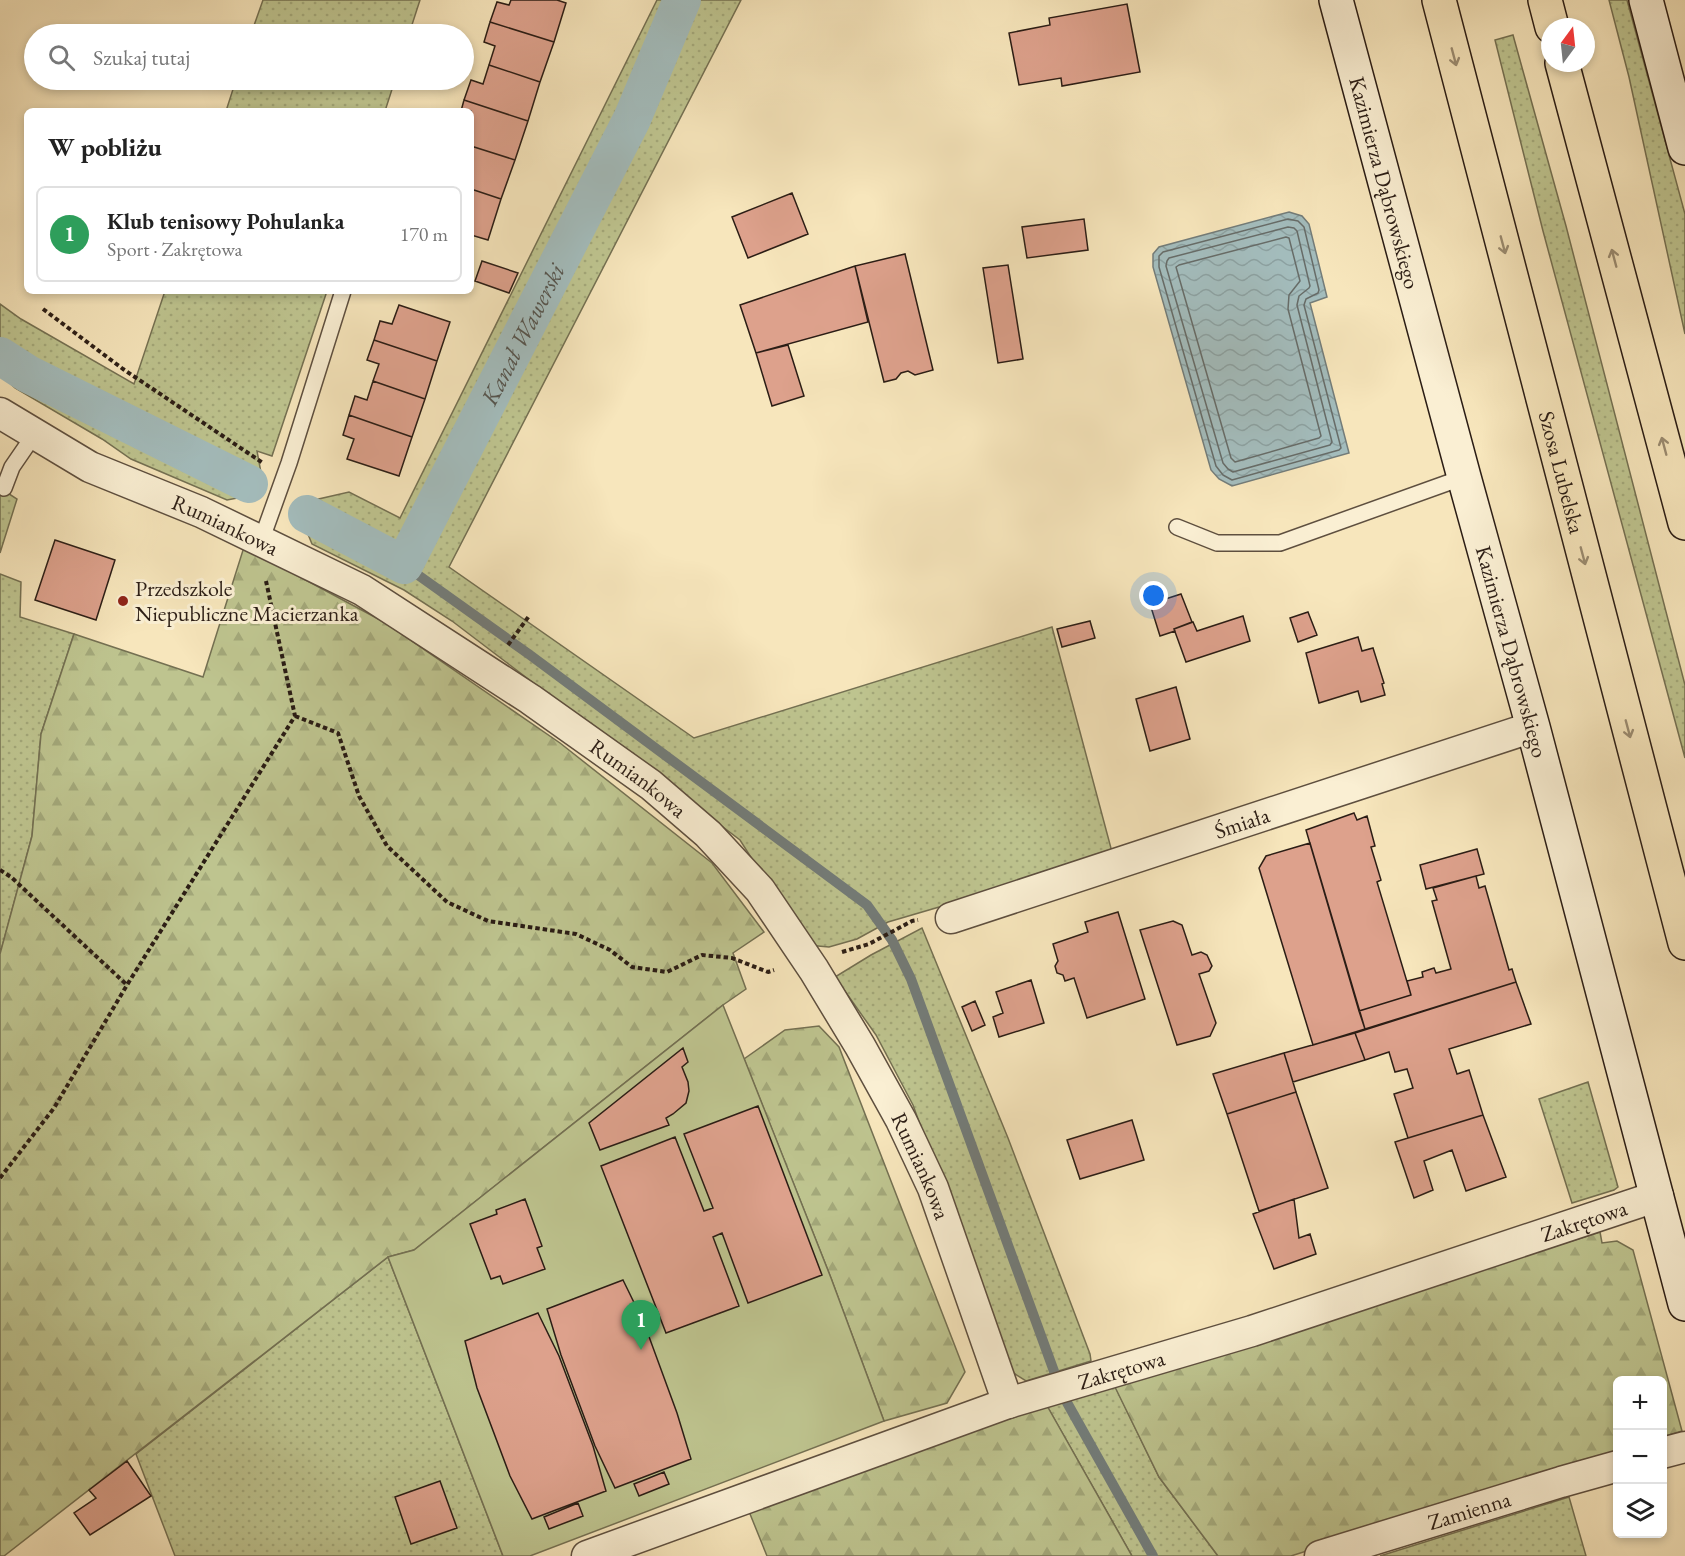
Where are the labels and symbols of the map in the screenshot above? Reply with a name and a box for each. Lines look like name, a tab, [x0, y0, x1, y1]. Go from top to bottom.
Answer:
north arrow	[1541, 18, 1595, 72]
one-way arrow	[1448, 47, 1460, 66]
street label: Kazimierza Dąbrowskiego	[1343, 73, 1427, 292]
one-way arrow	[1497, 236, 1509, 255]
one-way arrow	[1608, 249, 1619, 268]
water label: Kanał Wawerski	[473, 257, 572, 411]
street label: Szosa Lubelska	[1532, 408, 1592, 537]
one-way arrow	[1658, 437, 1670, 456]
street label: Rumiankowa	[168, 487, 284, 562]
street label: Kazimierza Dąbrowskiego	[1469, 542, 1555, 761]
one-way arrow	[1578, 546, 1589, 565]
place label: Przedszkole Niepubliczne Macierzanka	[135, 574, 359, 628]
your location	[1139, 581, 1168, 610]
marker: Przedszkole Niepubliczne Macierzanka	[116, 594, 130, 608]
one-way arrow	[1623, 720, 1635, 739]
street label: Rumiankowa	[584, 732, 693, 824]
street label: Śmiała	[1210, 800, 1273, 845]
street label: Rumiankowa	[885, 1107, 957, 1223]
street label: Zakrętowa	[1537, 1193, 1631, 1249]
pin: 1	[622, 1300, 660, 1350]
street label: Zakrętowa	[1074, 1343, 1168, 1396]
street label: Zamienna	[1424, 1484, 1514, 1537]

